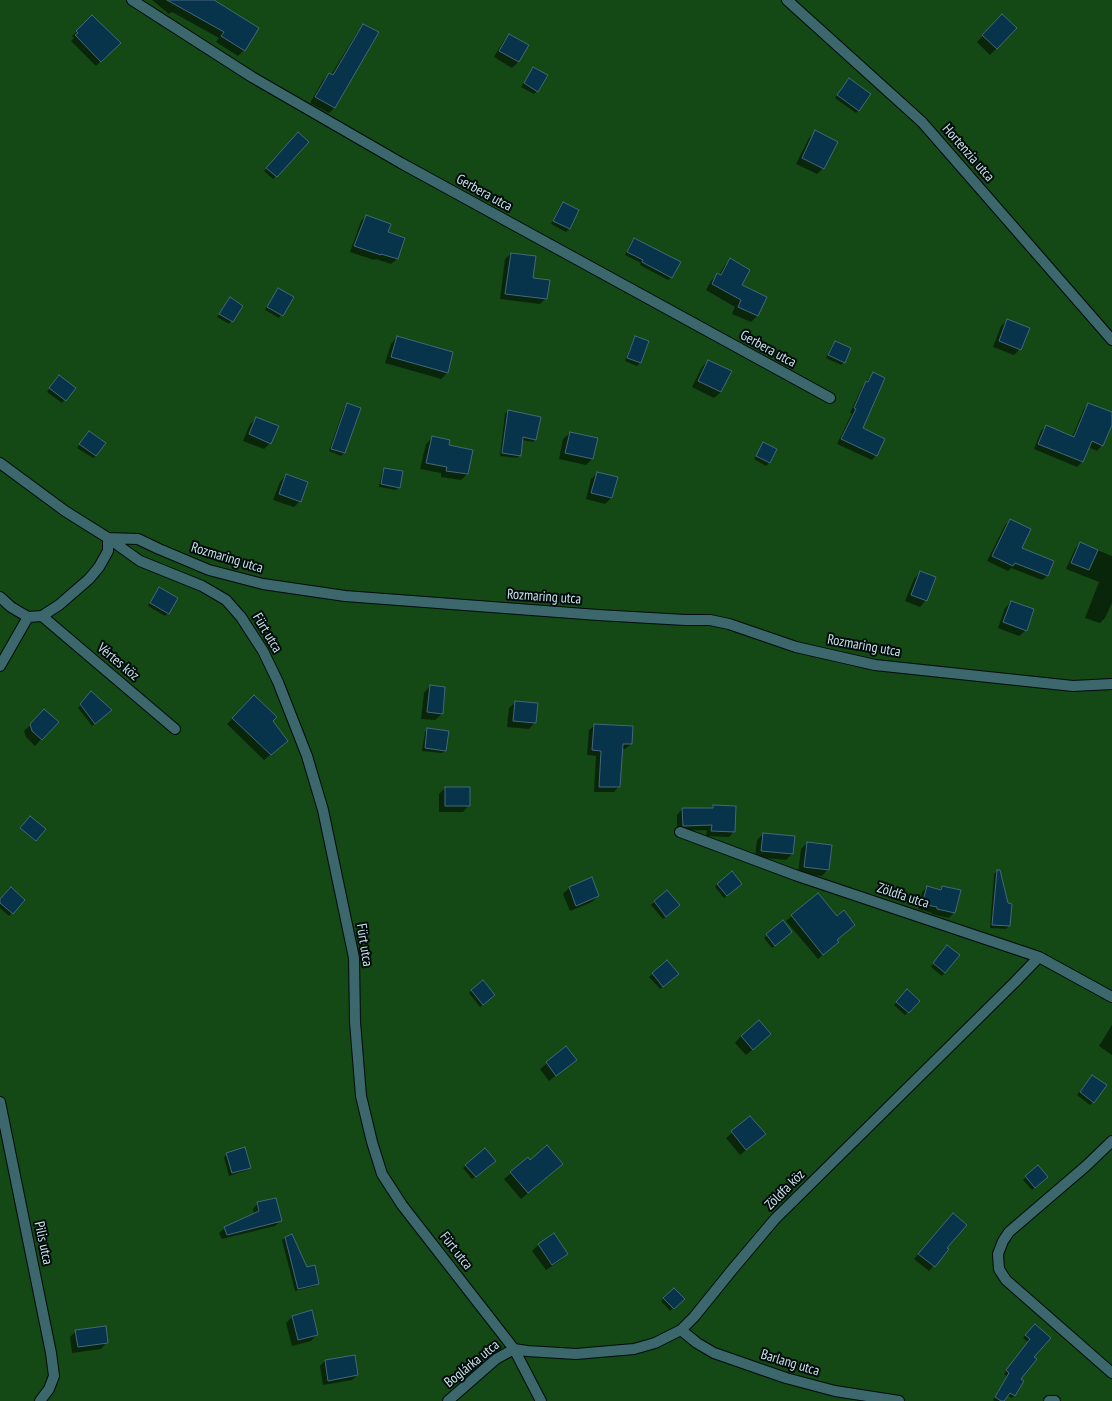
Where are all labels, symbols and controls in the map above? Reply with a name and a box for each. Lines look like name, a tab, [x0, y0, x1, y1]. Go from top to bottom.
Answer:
street label: Hortenzia utca	[939, 121, 997, 185]
street label: Gerbera utca	[453, 171, 515, 215]
street label: Gerbera utca	[737, 327, 799, 371]
street label: Rozmaring utca	[189, 539, 265, 577]
street label: Rozmaring utca	[506, 586, 582, 608]
street label: Fürt utca	[249, 610, 285, 656]
street label: Rozmaring utca	[826, 631, 902, 661]
street label: Vértes köz	[94, 640, 142, 684]
street label: Zöldfa utca	[875, 880, 931, 912]
street label: Fürt utca	[352, 922, 376, 968]
street label: Zöldfa köz	[762, 1167, 808, 1213]
street label: Pilis utca	[30, 1220, 56, 1266]
street label: Fürt utca	[436, 1229, 476, 1273]
street label: Boglárka utca	[441, 1337, 503, 1391]
street label: Barlang utca	[759, 1346, 821, 1380]

